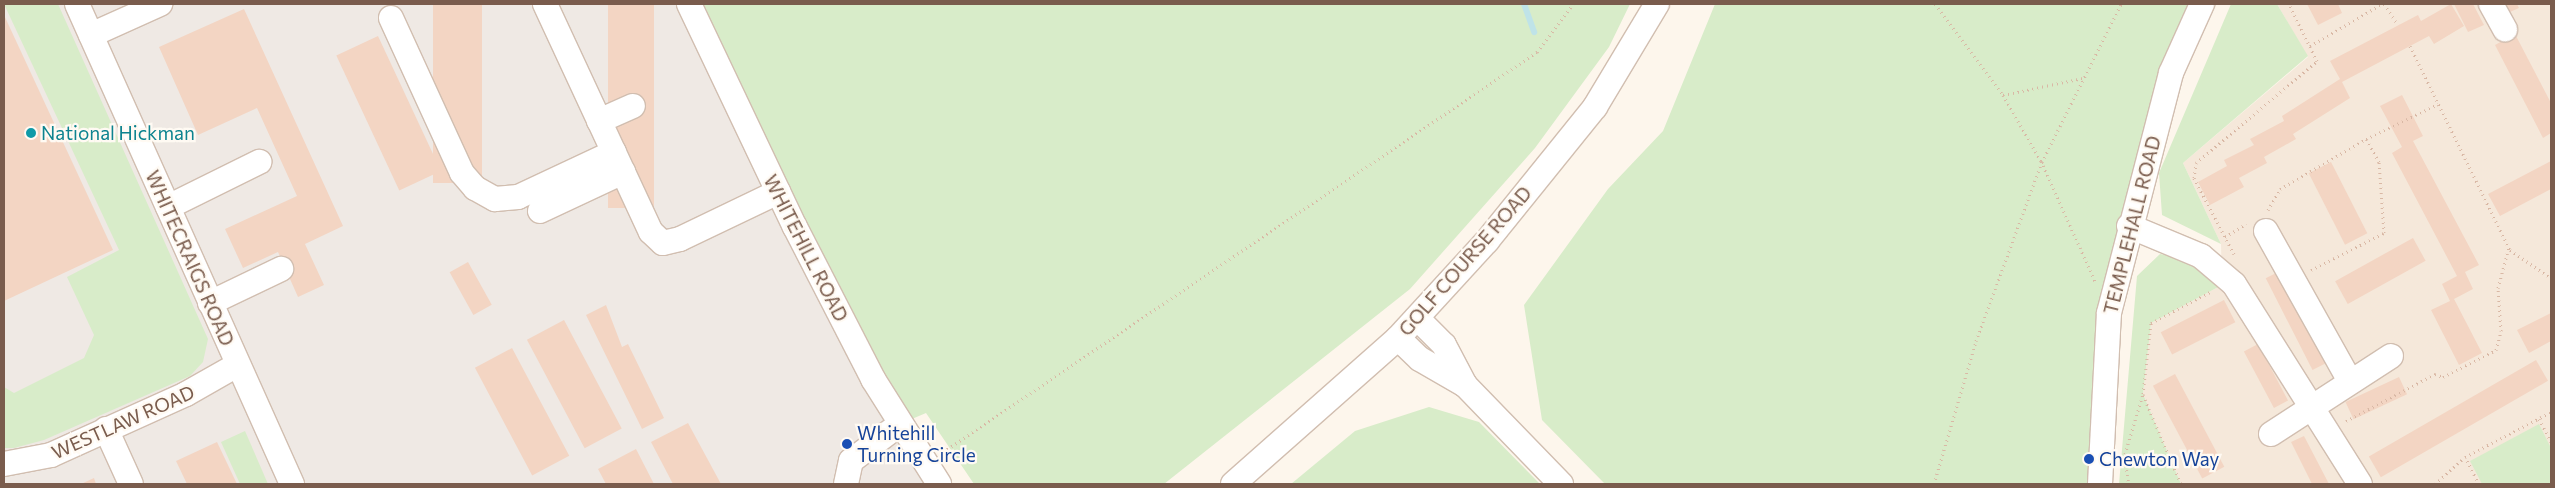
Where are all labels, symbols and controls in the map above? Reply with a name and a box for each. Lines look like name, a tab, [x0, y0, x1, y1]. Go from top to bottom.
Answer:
place label: National Hickman	[41, 122, 195, 144]
marker: National Hickman	[25, 127, 37, 139]
street label: TEMPLEHALL ROAD	[2099, 133, 2165, 317]
street label: WHITECRAIGS ROAD	[141, 167, 239, 349]
street label: WHITEHILL ROAD	[759, 171, 853, 325]
street label: GOLF COURSE ROAD	[1394, 182, 1536, 340]
street label: WESTLAW ROAD	[48, 380, 198, 464]
place label: Whitehill Turning Circle	[857, 422, 976, 466]
marker: Whitehill Turning Circle	[841, 438, 853, 450]
place label: Chewton Way	[2099, 448, 2219, 470]
marker: Chewton Way	[2083, 453, 2095, 465]

